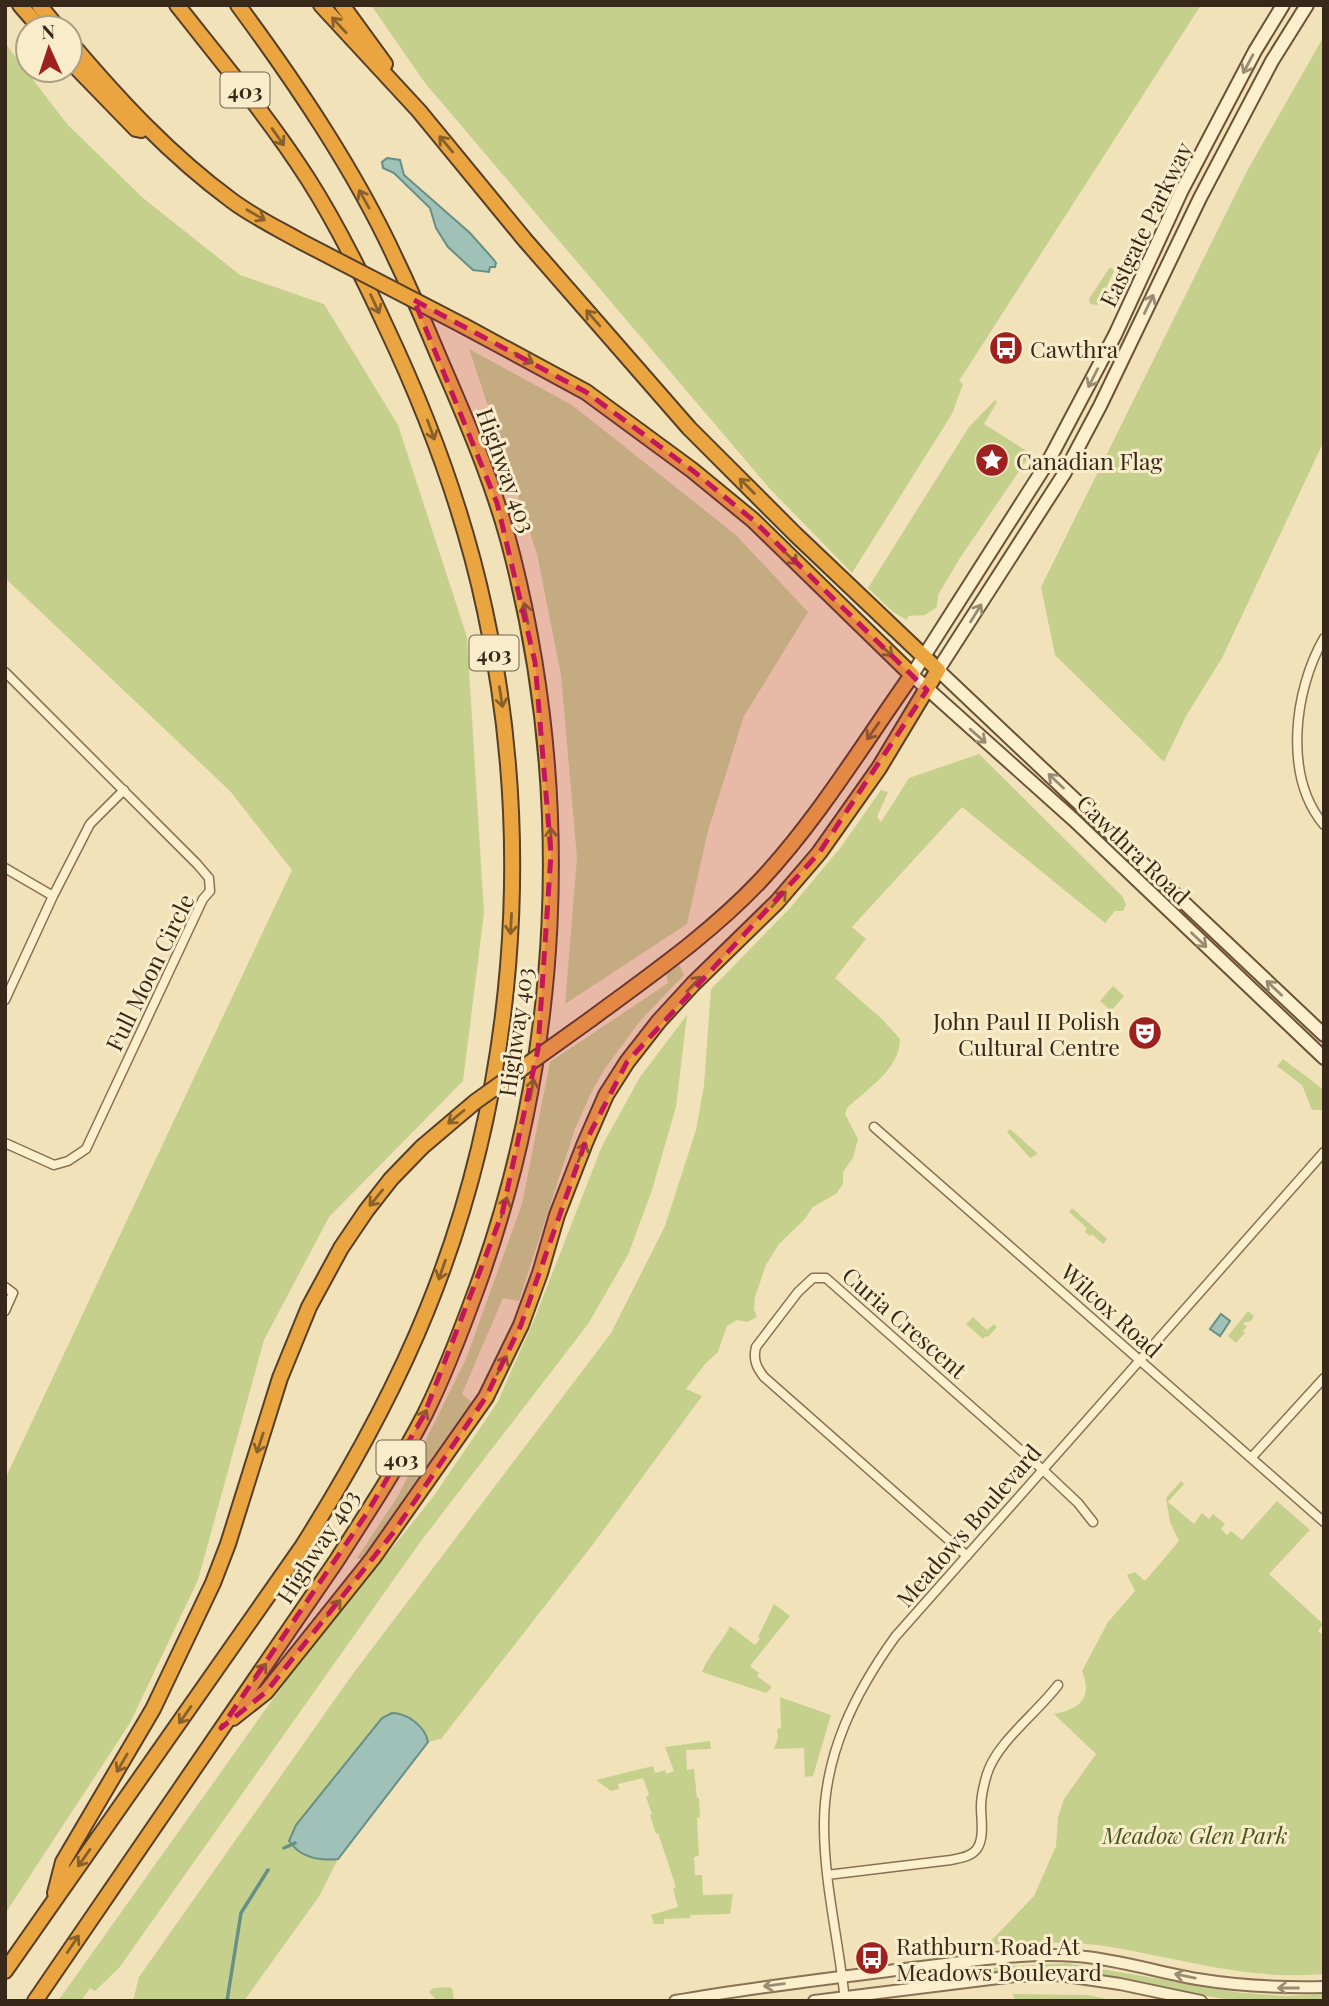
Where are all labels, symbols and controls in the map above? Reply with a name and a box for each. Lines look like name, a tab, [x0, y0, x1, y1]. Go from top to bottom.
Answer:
north arrow	[14, 14, 84, 84]
one-way arrow	[331, 16, 347, 34]
text: N	[41, 18, 56, 44]
one-way arrow	[1241, 53, 1255, 74]
road number: 403	[220, 72, 270, 108]
one-way arrow	[271, 127, 285, 146]
one-way arrow	[438, 136, 454, 154]
street label: Eastgate Parkway	[1092, 136, 1199, 312]
one-way arrow	[356, 189, 370, 210]
one-way arrow	[246, 209, 266, 223]
one-way arrow	[369, 293, 383, 314]
one-way arrow	[1143, 294, 1157, 315]
one-way arrow	[585, 309, 601, 327]
bus stop icon: Cawthra	[987, 329, 1025, 367]
place label: Cawthra	[1030, 333, 1119, 364]
one-way arrow	[513, 352, 533, 366]
one-way arrow	[1086, 367, 1100, 388]
street label: Highway 403	[470, 404, 544, 536]
one-way arrow	[426, 419, 438, 441]
place icon: Canadian Flag	[973, 441, 1011, 479]
place label: Canadian Flag	[1016, 445, 1163, 476]
one-way arrow	[738, 477, 755, 494]
one-way arrow	[781, 549, 798, 566]
one-way arrow	[518, 602, 532, 625]
one-way arrow	[970, 604, 984, 624]
road number: 403	[470, 636, 518, 670]
one-way arrow	[876, 640, 893, 657]
one-way arrow	[495, 685, 508, 708]
one-way arrow	[866, 721, 880, 740]
one-way arrow	[969, 727, 986, 744]
one-way arrow	[1047, 773, 1065, 789]
street label: Cawthra Road	[1071, 787, 1197, 911]
one-way arrow	[544, 827, 558, 850]
street label: Full Moon Circle	[98, 888, 200, 1056]
one-way arrow	[771, 890, 787, 908]
one-way arrow	[504, 912, 517, 935]
one-way arrow	[1190, 931, 1207, 948]
street label: Highway 403	[491, 965, 539, 1099]
one-way arrow	[686, 975, 703, 992]
one-way arrow	[1265, 980, 1283, 996]
place label: John Paul II Polish Cultural Centre	[932, 1005, 1120, 1062]
theatre icon: John Paul II Polish Cultural Centre	[1126, 1014, 1164, 1052]
one-way arrow	[525, 1078, 539, 1101]
one-way arrow	[447, 1109, 465, 1125]
one-way arrow	[576, 1142, 589, 1164]
one-way arrow	[368, 1188, 384, 1206]
one-way arrow	[498, 1196, 511, 1218]
street label: Wilcox Road	[1054, 1255, 1169, 1364]
one-way arrow	[435, 1258, 447, 1280]
street label: Curia Crescent	[836, 1259, 974, 1385]
one-way arrow	[496, 1355, 510, 1376]
one-way arrow	[416, 1409, 429, 1430]
one-way arrow	[253, 1432, 265, 1454]
street label: Meadows Boulevard	[889, 1437, 1047, 1613]
road number: 403	[376, 1440, 426, 1476]
street label: Highway 403	[269, 1483, 365, 1609]
one-way arrow	[326, 1599, 342, 1617]
one-way arrow	[253, 1663, 267, 1682]
one-way arrow	[178, 1705, 192, 1724]
one-way arrow	[115, 1753, 129, 1773]
park label: Meadow Glen Park	[1101, 1819, 1288, 1850]
one-way arrow	[77, 1848, 91, 1867]
place label: Rathburn Road At Meadows Boulevard	[896, 1930, 1102, 1987]
one-way arrow	[66, 1935, 80, 1954]
bus stop icon: Rathburn Road At Meadows Boulevard	[853, 1939, 891, 1977]
one-way arrow	[1174, 1969, 1197, 1983]
one-way arrow	[763, 1978, 786, 1991]
one-way arrow	[1277, 1981, 1300, 1994]

